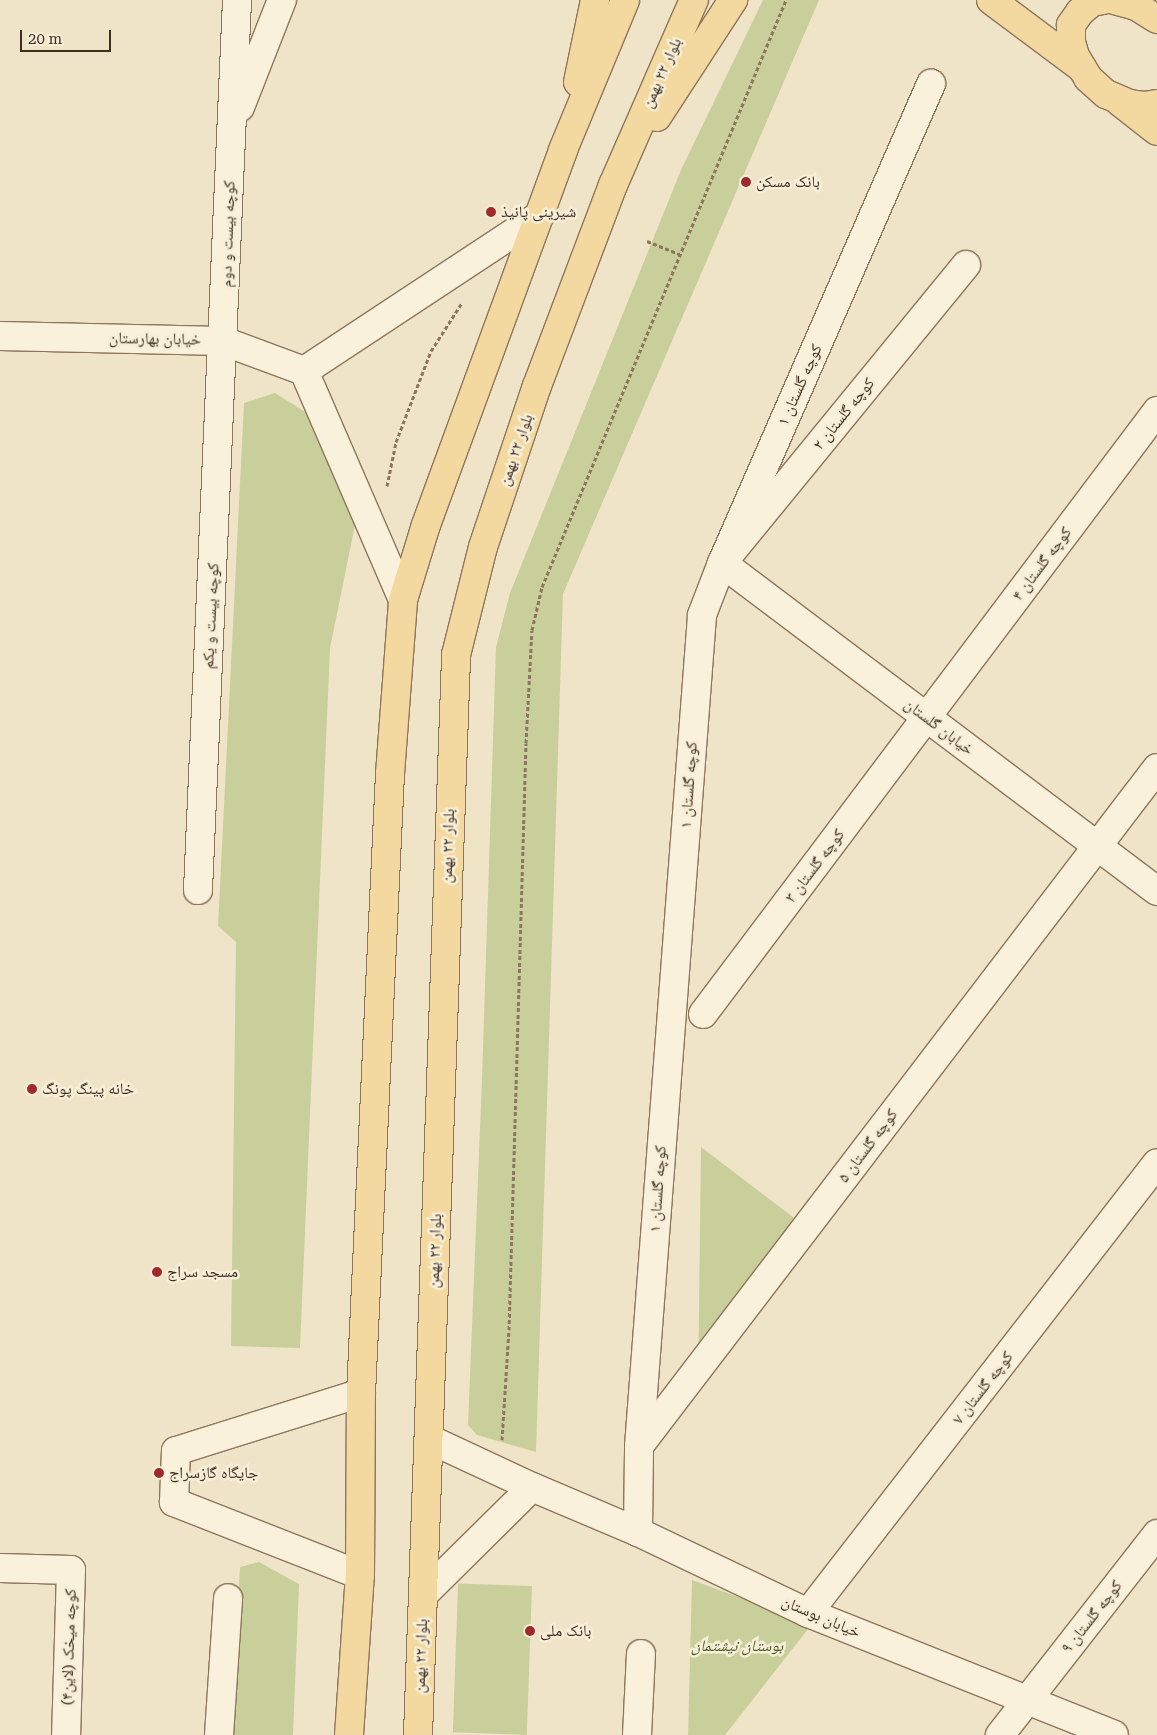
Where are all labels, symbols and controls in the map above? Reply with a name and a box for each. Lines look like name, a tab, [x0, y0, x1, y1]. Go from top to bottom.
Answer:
scale bar	[22, 20, 114, 52]
text: 20 m	[28, 30, 62, 48]
street label: بلوار ۲۲ بهمن	[638, 35, 686, 111]
place label: بانک مسکن	[756, 172, 820, 192]
marker: بانک مسکن	[740, 176, 752, 188]
street label: کوچه بیست و دوم	[217, 180, 239, 288]
place label: شیرینی پانیذ	[501, 202, 576, 222]
marker: شیرینی پانیذ	[485, 206, 497, 218]
street label: خیابان بهارستان	[109, 329, 201, 349]
street label: کوچه گلستان ۱	[774, 341, 826, 429]
street label: کوچه گلستان ۲	[809, 374, 879, 454]
street label: بلوار ۲۲ بهمن	[495, 412, 537, 488]
street label: کوچه گلستان ۴	[1008, 523, 1076, 605]
street label: کوچه بیست و یکم	[199, 562, 223, 670]
street label: خیابان گلستان	[900, 695, 978, 759]
street label: کوچه گلستان ۱	[676, 741, 702, 829]
street label: بلوار ۲۲ بهمن	[437, 808, 459, 884]
street label: کوچه گلستان ۳	[781, 825, 849, 907]
place label: خانه پینگ پونگ	[42, 1079, 134, 1099]
marker: خانه پینگ پونگ	[26, 1083, 38, 1095]
street label: کوچه گلستان ۵	[834, 1105, 902, 1187]
street label: کوچه گلستان ۱	[645, 1145, 671, 1233]
street label: بلوار ۲۲ بهمن	[424, 1213, 446, 1289]
place label: مسجد سراج	[167, 1262, 238, 1282]
marker: مسجد سراج	[151, 1266, 163, 1278]
street label: کوچه گلستان ۷	[949, 1348, 1017, 1428]
place label: جایگاه گازسراج	[169, 1463, 259, 1483]
marker: جایگاه گازسراج	[153, 1467, 165, 1479]
street label: کوچه گلستان ۹	[1058, 1577, 1126, 1657]
street label: کوچه میخک (لاین۴)	[57, 1588, 81, 1706]
street label: خیابان بوستان	[779, 1592, 863, 1642]
street label: بلوار ۲۲ بهمن	[410, 1618, 432, 1694]
place label: بانک ملی	[540, 1621, 592, 1641]
marker: بانک ملی	[524, 1625, 536, 1637]
park label: بوستان نیشتمان	[691, 1636, 783, 1656]

